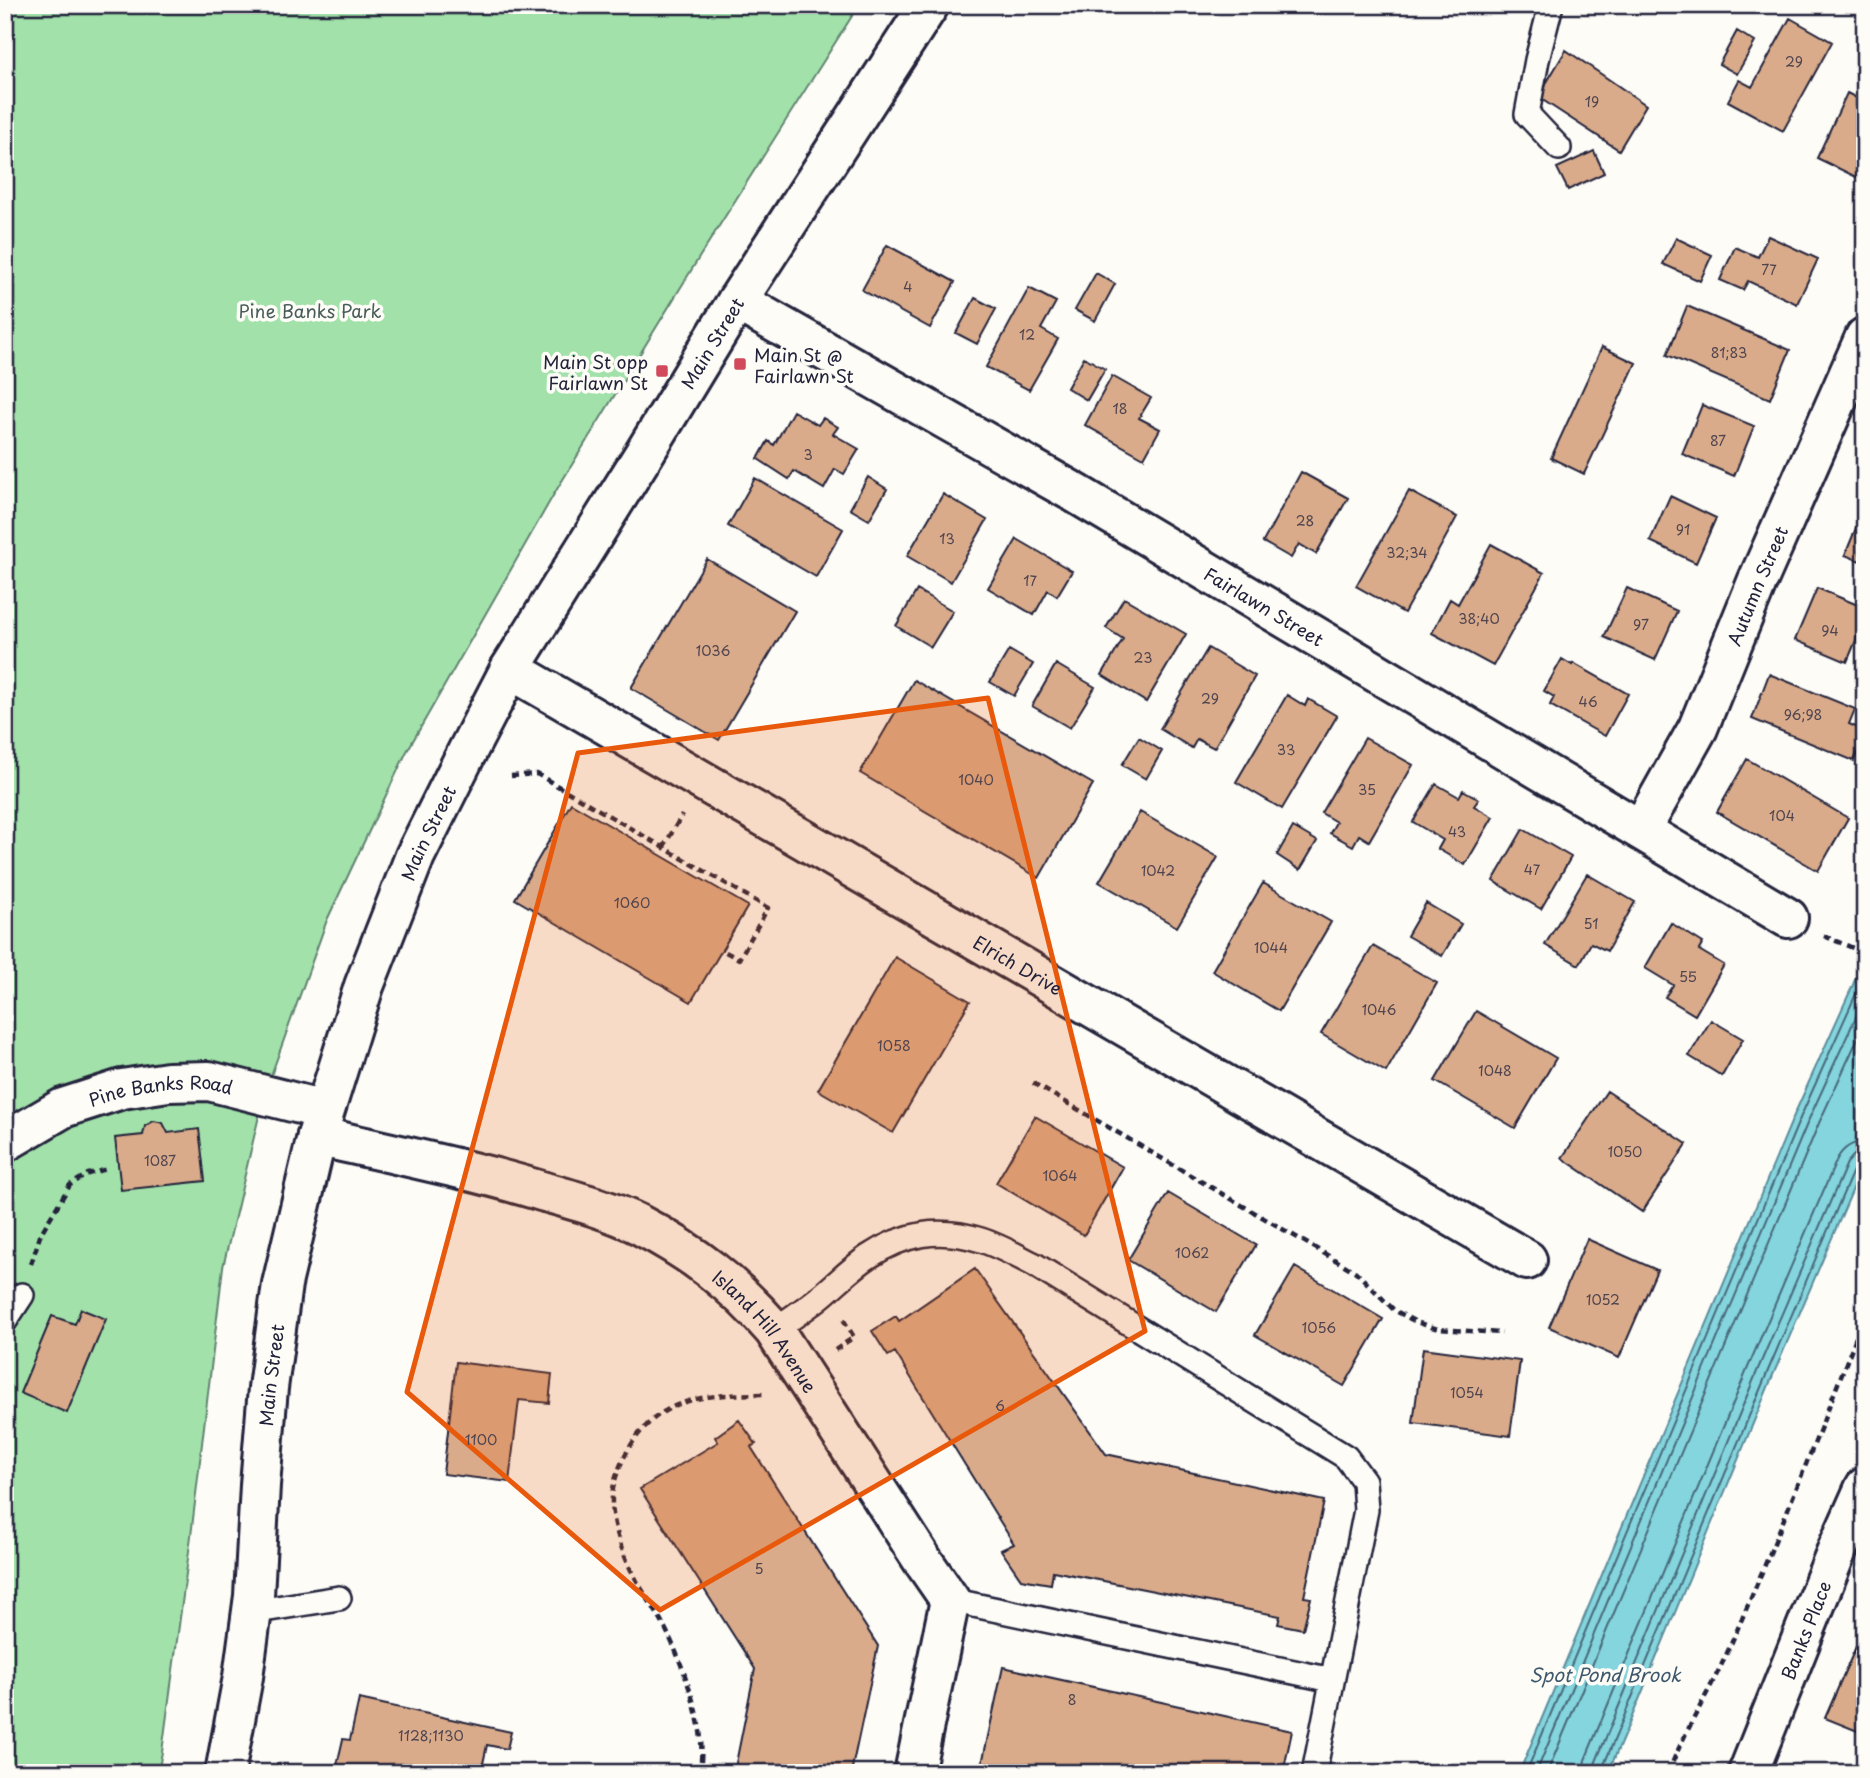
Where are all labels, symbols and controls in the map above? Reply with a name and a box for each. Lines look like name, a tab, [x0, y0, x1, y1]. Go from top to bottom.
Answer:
house number: 29	[1785, 51, 1803, 72]
house number: 19	[1585, 91, 1599, 112]
house number: 77	[1761, 259, 1777, 280]
house number: 4	[903, 276, 913, 297]
street label: Main Street	[673, 292, 750, 394]
park label: Pine Banks Park	[238, 297, 382, 324]
house number: 12	[1019, 324, 1035, 345]
place label: Main St @ Fairlawn St	[754, 341, 854, 389]
house number: 81;83	[1711, 342, 1747, 363]
place label: Main St opp Fairlawn St	[543, 348, 648, 396]
marker: Main St @ Fairlawn St	[732, 356, 748, 372]
marker: Main St opp Fairlawn St	[654, 363, 670, 379]
house number: 18	[1112, 398, 1128, 419]
house number: 87	[1710, 430, 1726, 451]
house number: 3	[803, 444, 813, 465]
house number: 28	[1296, 510, 1314, 531]
house number: 91	[1676, 519, 1690, 540]
street label: Autumn Street	[1719, 521, 1794, 649]
house number: 13	[939, 528, 955, 549]
house number: 32;34	[1386, 542, 1428, 563]
street label: Fairlawn Street	[1199, 559, 1329, 652]
house number: 17	[1023, 570, 1037, 591]
house number: 38;40	[1458, 608, 1500, 629]
house number: 97	[1633, 614, 1649, 635]
house number: 94	[1821, 620, 1839, 641]
house number: 1036	[696, 640, 730, 661]
house number: 23	[1134, 647, 1152, 668]
house number: 29	[1201, 688, 1219, 709]
house number: 46	[1578, 691, 1598, 712]
house number: 96;98	[1784, 704, 1822, 725]
house number: 33	[1277, 739, 1295, 760]
house number: 1040	[958, 769, 994, 790]
house number: 35	[1358, 779, 1376, 800]
street label: Main Street	[393, 781, 462, 884]
house number: 104	[1769, 805, 1795, 826]
house number: 43	[1448, 821, 1466, 842]
house number: 47	[1524, 859, 1541, 880]
house number: 1042	[1141, 860, 1175, 881]
house number: 1060	[614, 892, 650, 913]
house number: 51	[1584, 913, 1598, 934]
street label: Elrich Drive	[969, 928, 1068, 1001]
house number: 1044	[1254, 937, 1288, 958]
house number: 55	[1679, 966, 1697, 987]
house number: 1046	[1362, 999, 1397, 1020]
house number: 1058	[877, 1035, 911, 1056]
house number: 1048	[1478, 1060, 1512, 1081]
street label: Pine Banks Road	[85, 1067, 236, 1112]
house number: 1050	[1608, 1141, 1642, 1162]
house number: 1087	[144, 1150, 176, 1171]
house number: 1064	[1042, 1165, 1078, 1186]
house number: 1062	[1175, 1242, 1209, 1263]
street label: Island Hill Avenue	[707, 1263, 824, 1398]
house number: 1052	[1586, 1289, 1620, 1310]
house number: 1056	[1302, 1317, 1336, 1338]
street label: Main Street	[251, 1322, 290, 1427]
house number: 1054	[1450, 1382, 1484, 1403]
house number: 6	[995, 1395, 1005, 1416]
house number: 1100	[465, 1429, 497, 1450]
house number: 5	[754, 1558, 764, 1579]
street label: Banks Place	[1773, 1576, 1837, 1683]
water label: Spot Pond Brook	[1529, 1660, 1682, 1688]
house number: 8	[1068, 1689, 1076, 1710]
house number: 1128;1130	[398, 1725, 464, 1746]

